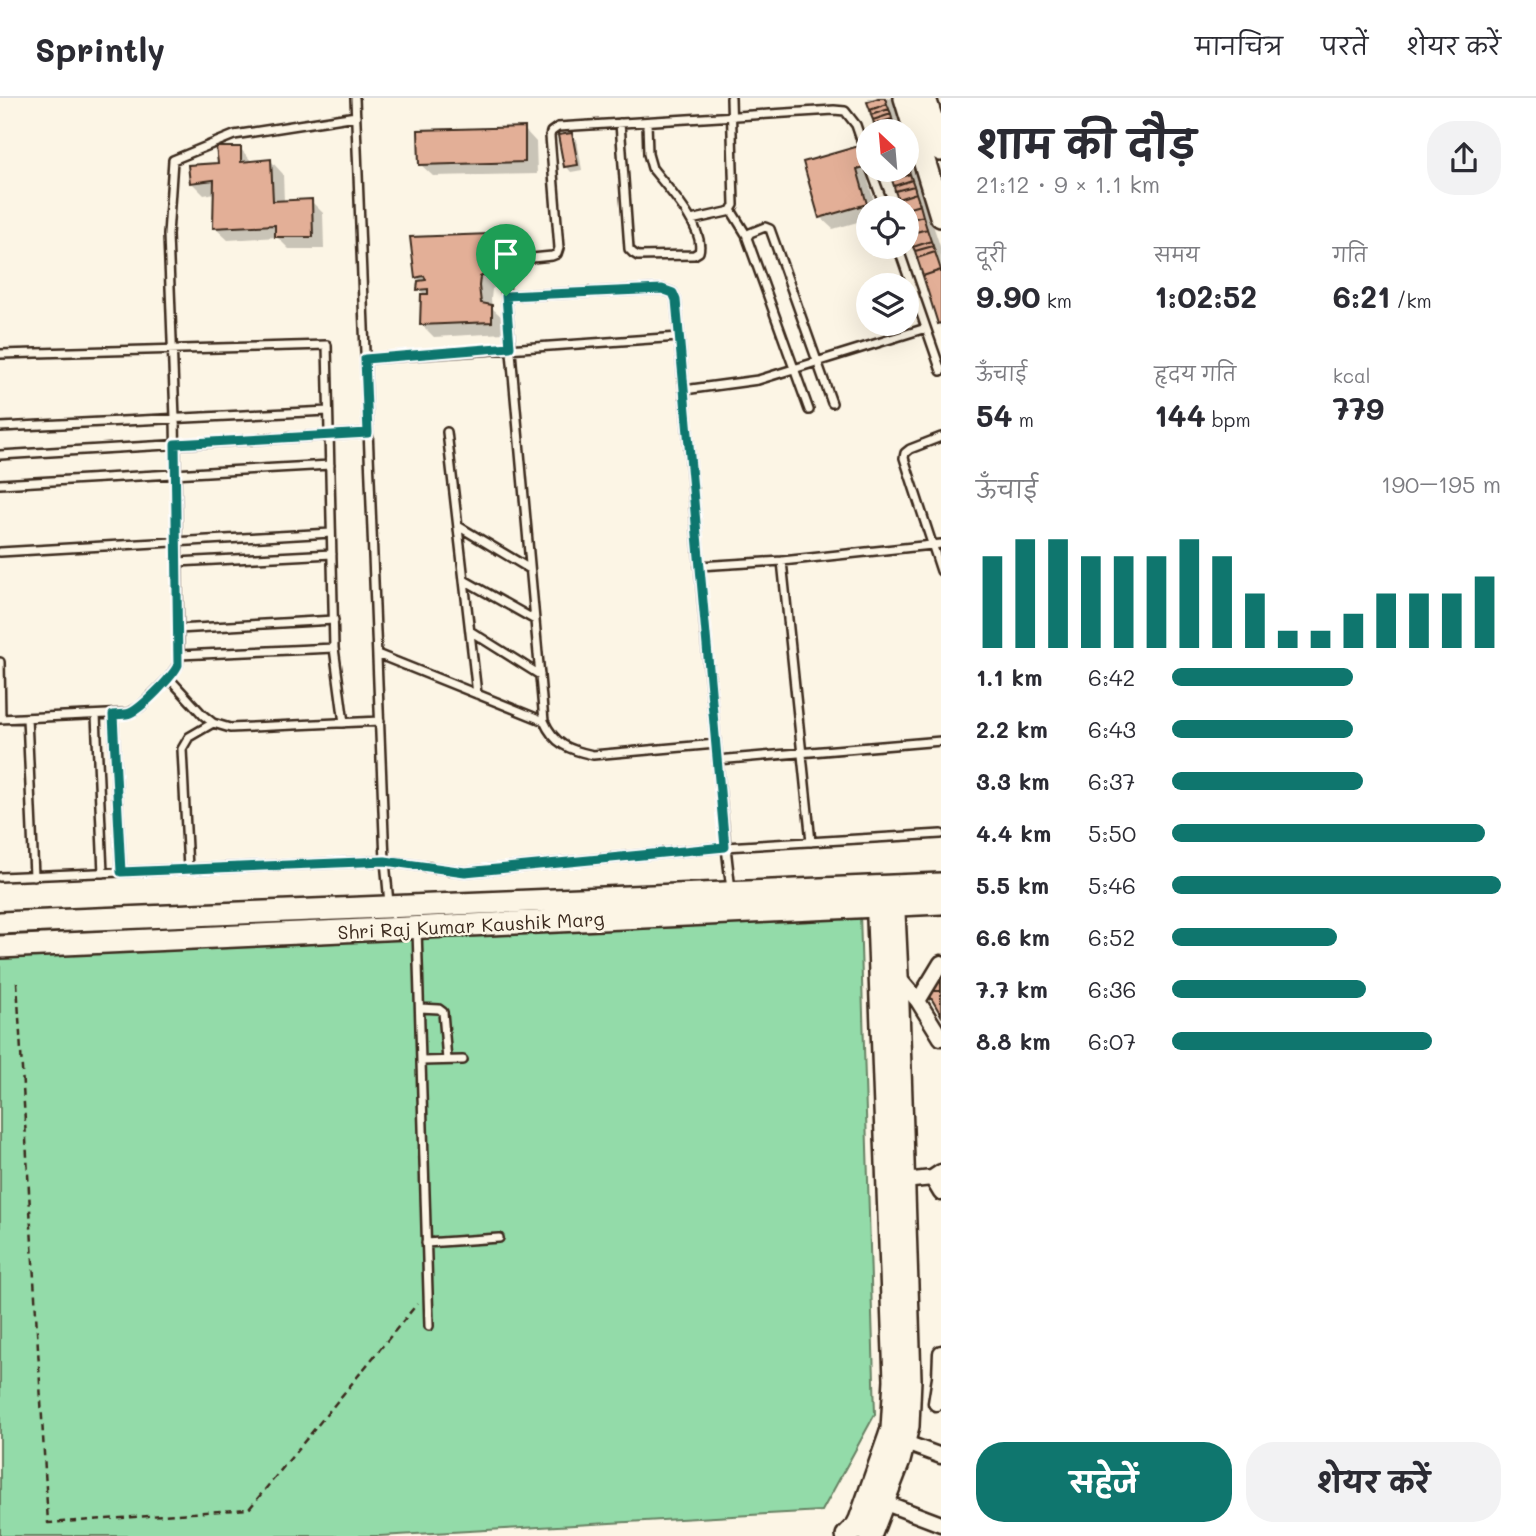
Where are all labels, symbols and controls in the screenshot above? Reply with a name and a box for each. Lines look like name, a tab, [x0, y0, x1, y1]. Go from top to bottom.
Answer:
text: Sprintly	[35, 27, 165, 70]
text: मानचित्र	[1195, 30, 1283, 61]
text: परतें	[1321, 30, 1368, 61]
text: शेयर करें	[1406, 30, 1501, 61]
text: शाम की दौड़	[976, 118, 1196, 168]
north arrow	[856, 119, 919, 182]
map controls	[856, 119, 919, 336]
button: share	[1427, 121, 1501, 195]
text: 21:12 · 9 × 1.1 km	[976, 169, 1160, 199]
button: locate	[856, 196, 919, 259]
pin	[476, 224, 536, 296]
icon: arrive	[487, 235, 525, 273]
text: दूरी	[976, 242, 1006, 267]
text: समय	[1154, 242, 1200, 267]
text: गति	[1333, 242, 1367, 267]
button: layers	[856, 273, 919, 336]
text: 9.90	[976, 276, 1041, 316]
text: 1:02:52	[1154, 276, 1257, 316]
text: 6:21	[1333, 276, 1390, 316]
text: km	[1041, 288, 1072, 313]
text: /km	[1390, 288, 1432, 313]
text: ऊँचाई	[976, 361, 1027, 386]
text: हृदय गति	[1154, 361, 1236, 386]
text: kcal	[1333, 363, 1371, 388]
text: 779	[1333, 388, 1384, 428]
text: 54	[976, 395, 1013, 435]
text: 144	[1154, 395, 1206, 435]
text: m	[1013, 407, 1034, 432]
text: bpm	[1206, 407, 1251, 432]
text: 190–195 m	[1381, 469, 1501, 499]
text: ऊँचाई	[976, 474, 1038, 504]
text: 1.1 km	[976, 662, 1042, 692]
text: 6:42	[1088, 662, 1135, 692]
text: 2.2 km	[976, 714, 1048, 744]
text: 6:43	[1088, 714, 1136, 744]
text: 3.3 km	[976, 766, 1050, 796]
text: 6:37	[1088, 766, 1135, 796]
text: 4.4 km	[976, 818, 1051, 848]
text: 5:50	[1088, 818, 1136, 848]
text: 5.5 km	[976, 870, 1049, 900]
text: 5:46	[1088, 870, 1136, 900]
street label: Shri Raj Kumar Kaushik Marg	[337, 906, 605, 944]
text: 6.6 km	[976, 922, 1050, 952]
text: 6:52	[1088, 922, 1135, 952]
text: 7.7 km	[976, 974, 1048, 1004]
text: 6:36	[1088, 974, 1136, 1004]
text: 8.8 km	[976, 1026, 1051, 1056]
text: 6:07	[1088, 1026, 1136, 1056]
button: सहेजें	[976, 1442, 1232, 1522]
button: शेयर करें	[1246, 1442, 1501, 1522]

